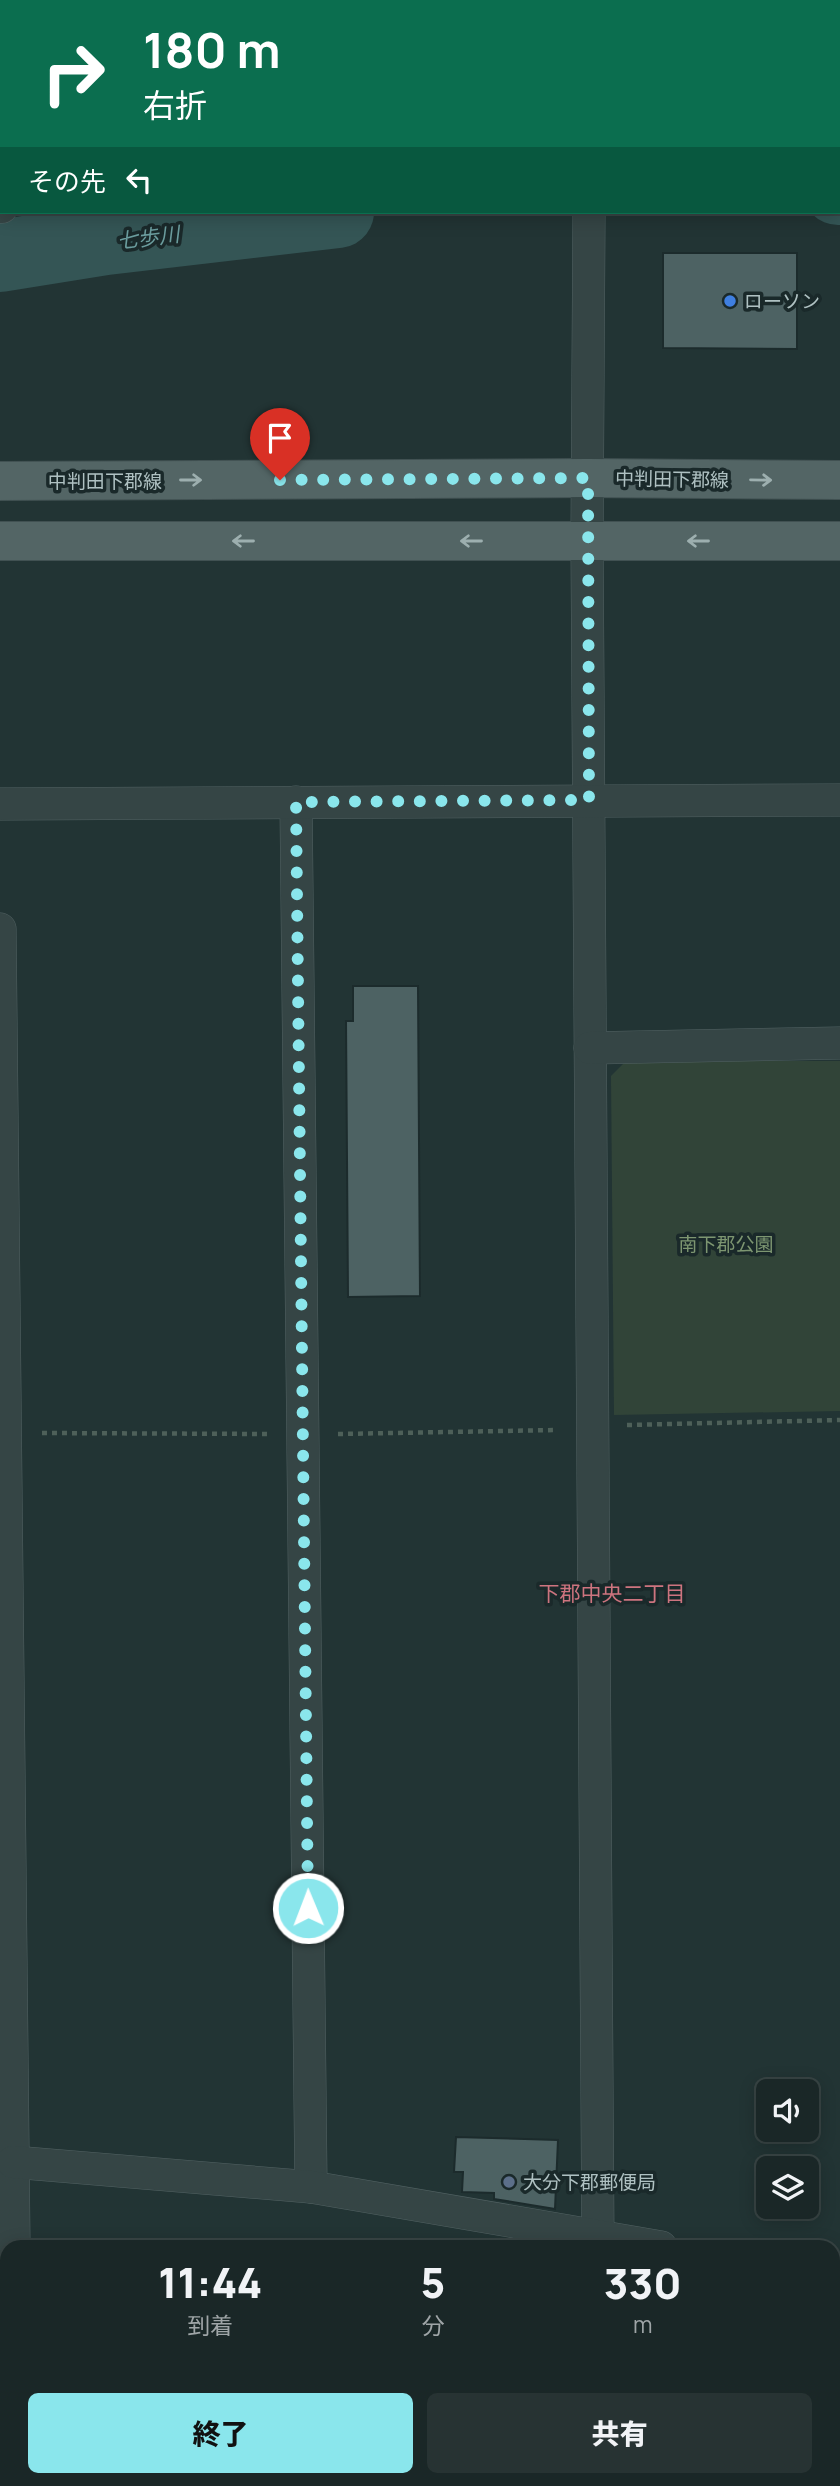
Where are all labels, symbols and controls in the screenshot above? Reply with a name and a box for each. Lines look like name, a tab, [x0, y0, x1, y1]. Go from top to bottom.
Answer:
text: 180 m	[143, 16, 281, 83]
icon: right	[28, 28, 119, 119]
text: 右折	[143, 83, 207, 127]
icon: left	[120, 161, 158, 199]
text: その先	[28, 163, 106, 199]
water label: 七歩川	[115, 219, 183, 255]
place label: ローソン	[744, 288, 820, 314]
marker: ローソン	[722, 293, 738, 309]
pin	[250, 408, 310, 480]
icon: arrive	[261, 419, 299, 457]
street label: 中判田下郡線	[615, 465, 729, 493]
street label: 中判田下郡線	[48, 468, 162, 494]
one-way arrow	[179, 473, 202, 487]
one-way arrow	[749, 473, 772, 486]
one-way arrow	[232, 534, 255, 548]
one-way arrow	[460, 534, 483, 548]
one-way arrow	[687, 534, 710, 548]
park label: 南下郡公園	[678, 1231, 774, 1257]
district label: 下郡中央二丁目	[539, 1579, 686, 1607]
position arrow	[271, 1871, 345, 1945]
map controls	[756, 2079, 819, 2219]
button: sound	[756, 2079, 819, 2142]
button: layers	[756, 2156, 819, 2219]
place label: 大分下郡郵便局	[523, 2169, 656, 2195]
marker: 大分下郡郵便局	[501, 2174, 517, 2190]
text: 11:44	[158, 2253, 262, 2311]
text: 5	[421, 2253, 445, 2311]
text: 330	[604, 2254, 682, 2312]
text: m	[633, 2308, 652, 2340]
text: 到着	[187, 2309, 233, 2341]
text: 分	[421, 2309, 444, 2341]
button: 終了	[28, 2393, 413, 2473]
button: 共有	[427, 2393, 812, 2473]

